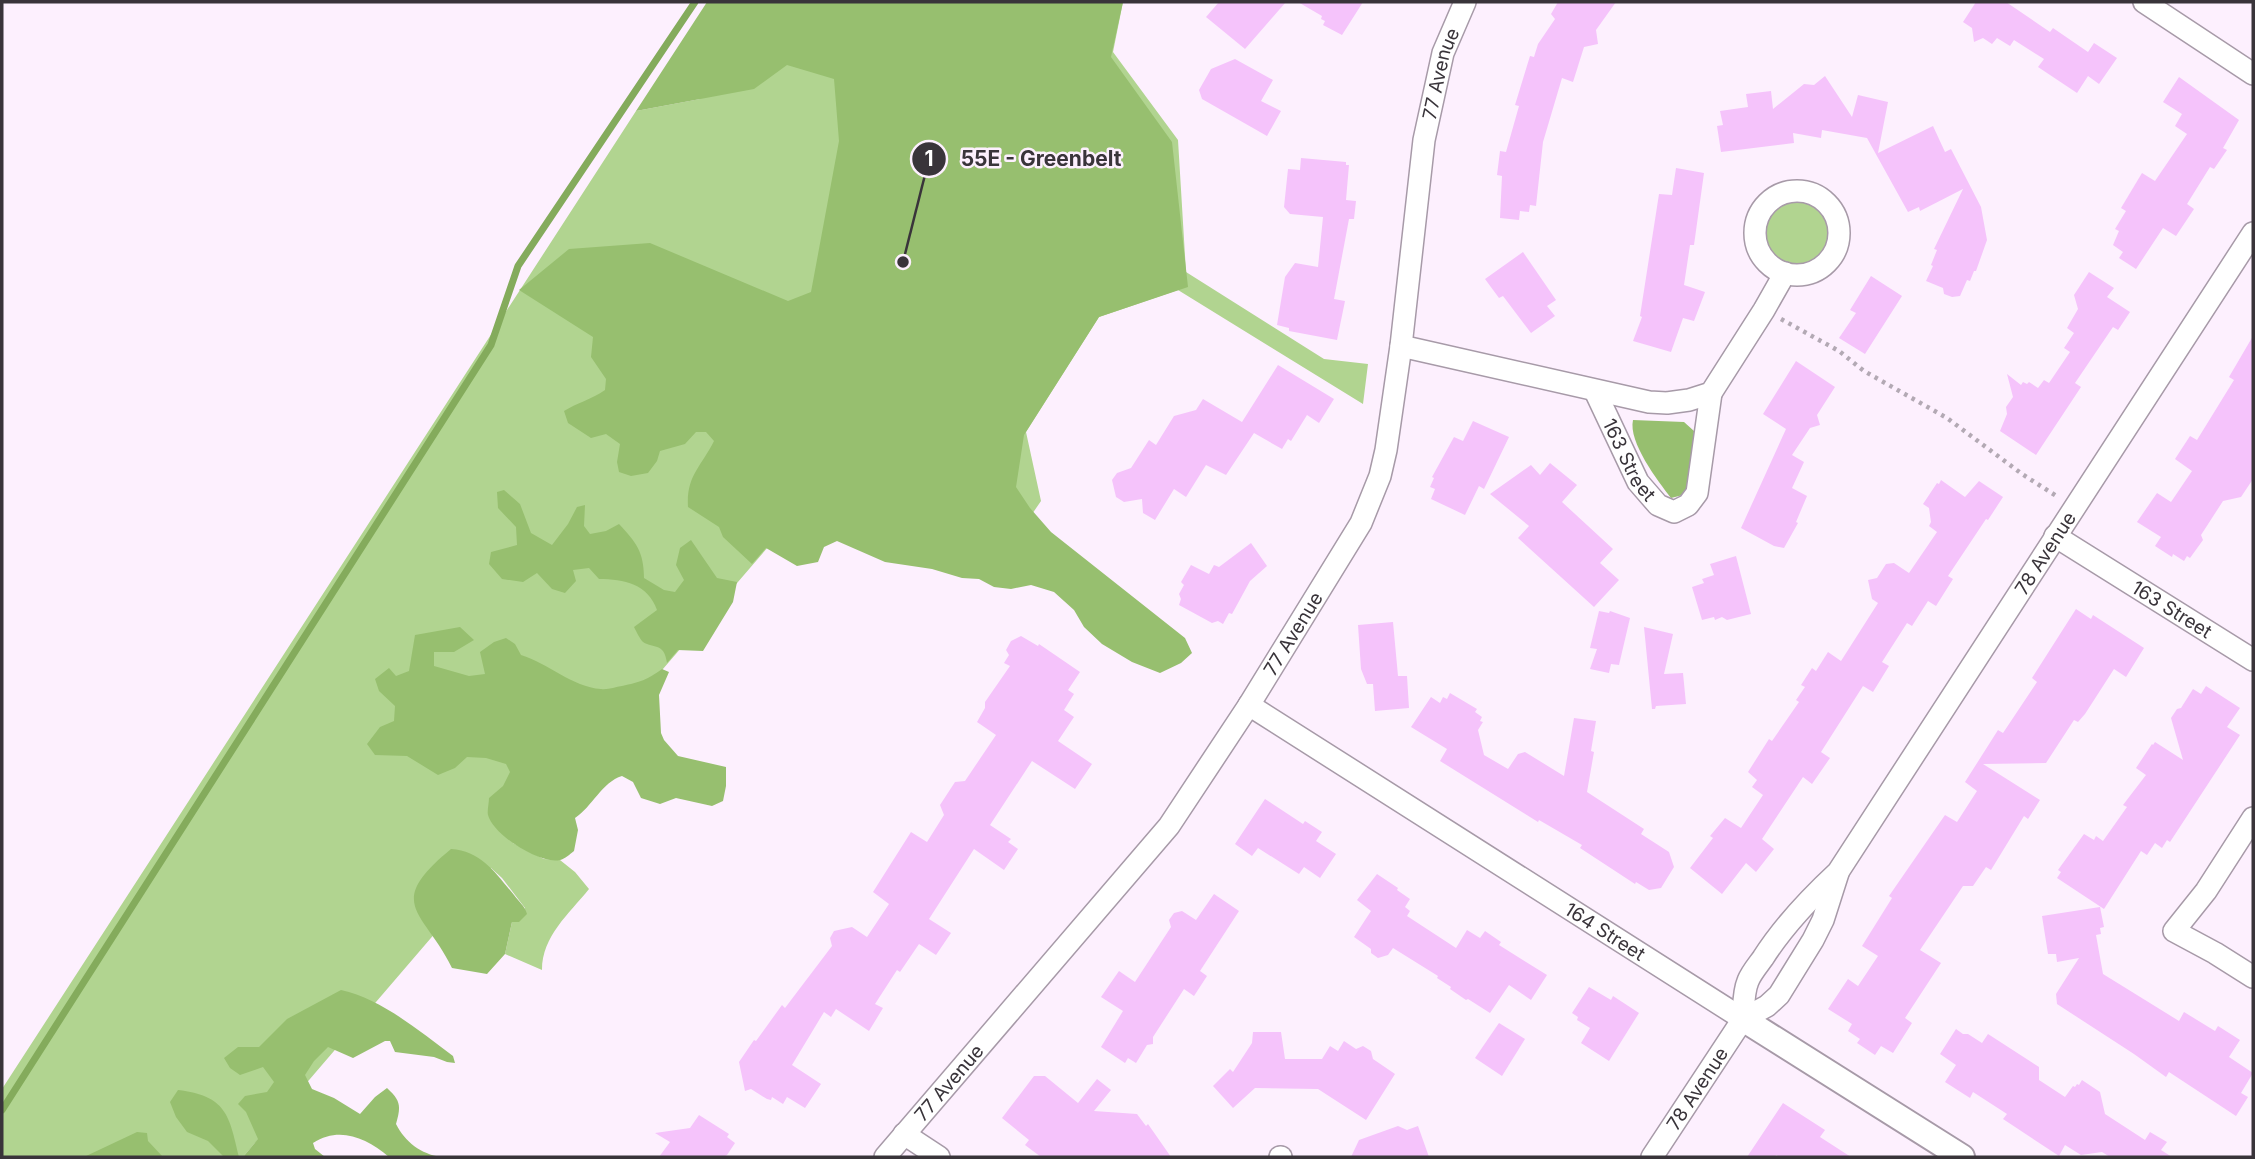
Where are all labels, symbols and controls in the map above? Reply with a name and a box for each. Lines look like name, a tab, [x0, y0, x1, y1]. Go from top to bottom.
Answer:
street label: 77 Avenue	[1417, 24, 1464, 122]
callout: 55E - Greenbelt	[912, 138, 1135, 180]
text: 1	[924, 146, 934, 171]
text: 55E - Greenbelt	[961, 146, 1122, 171]
street label: 163 Street	[1598, 415, 1661, 506]
street label: 78 Avenue	[2010, 507, 2080, 599]
street label: 163 Street	[2128, 576, 2216, 643]
street label: 77 Avenue	[1258, 588, 1327, 680]
street label: 164 Street	[1561, 897, 1650, 965]
street label: 77 Avenue	[909, 1039, 988, 1126]
street label: 78 Avenue	[1662, 1043, 1733, 1134]

